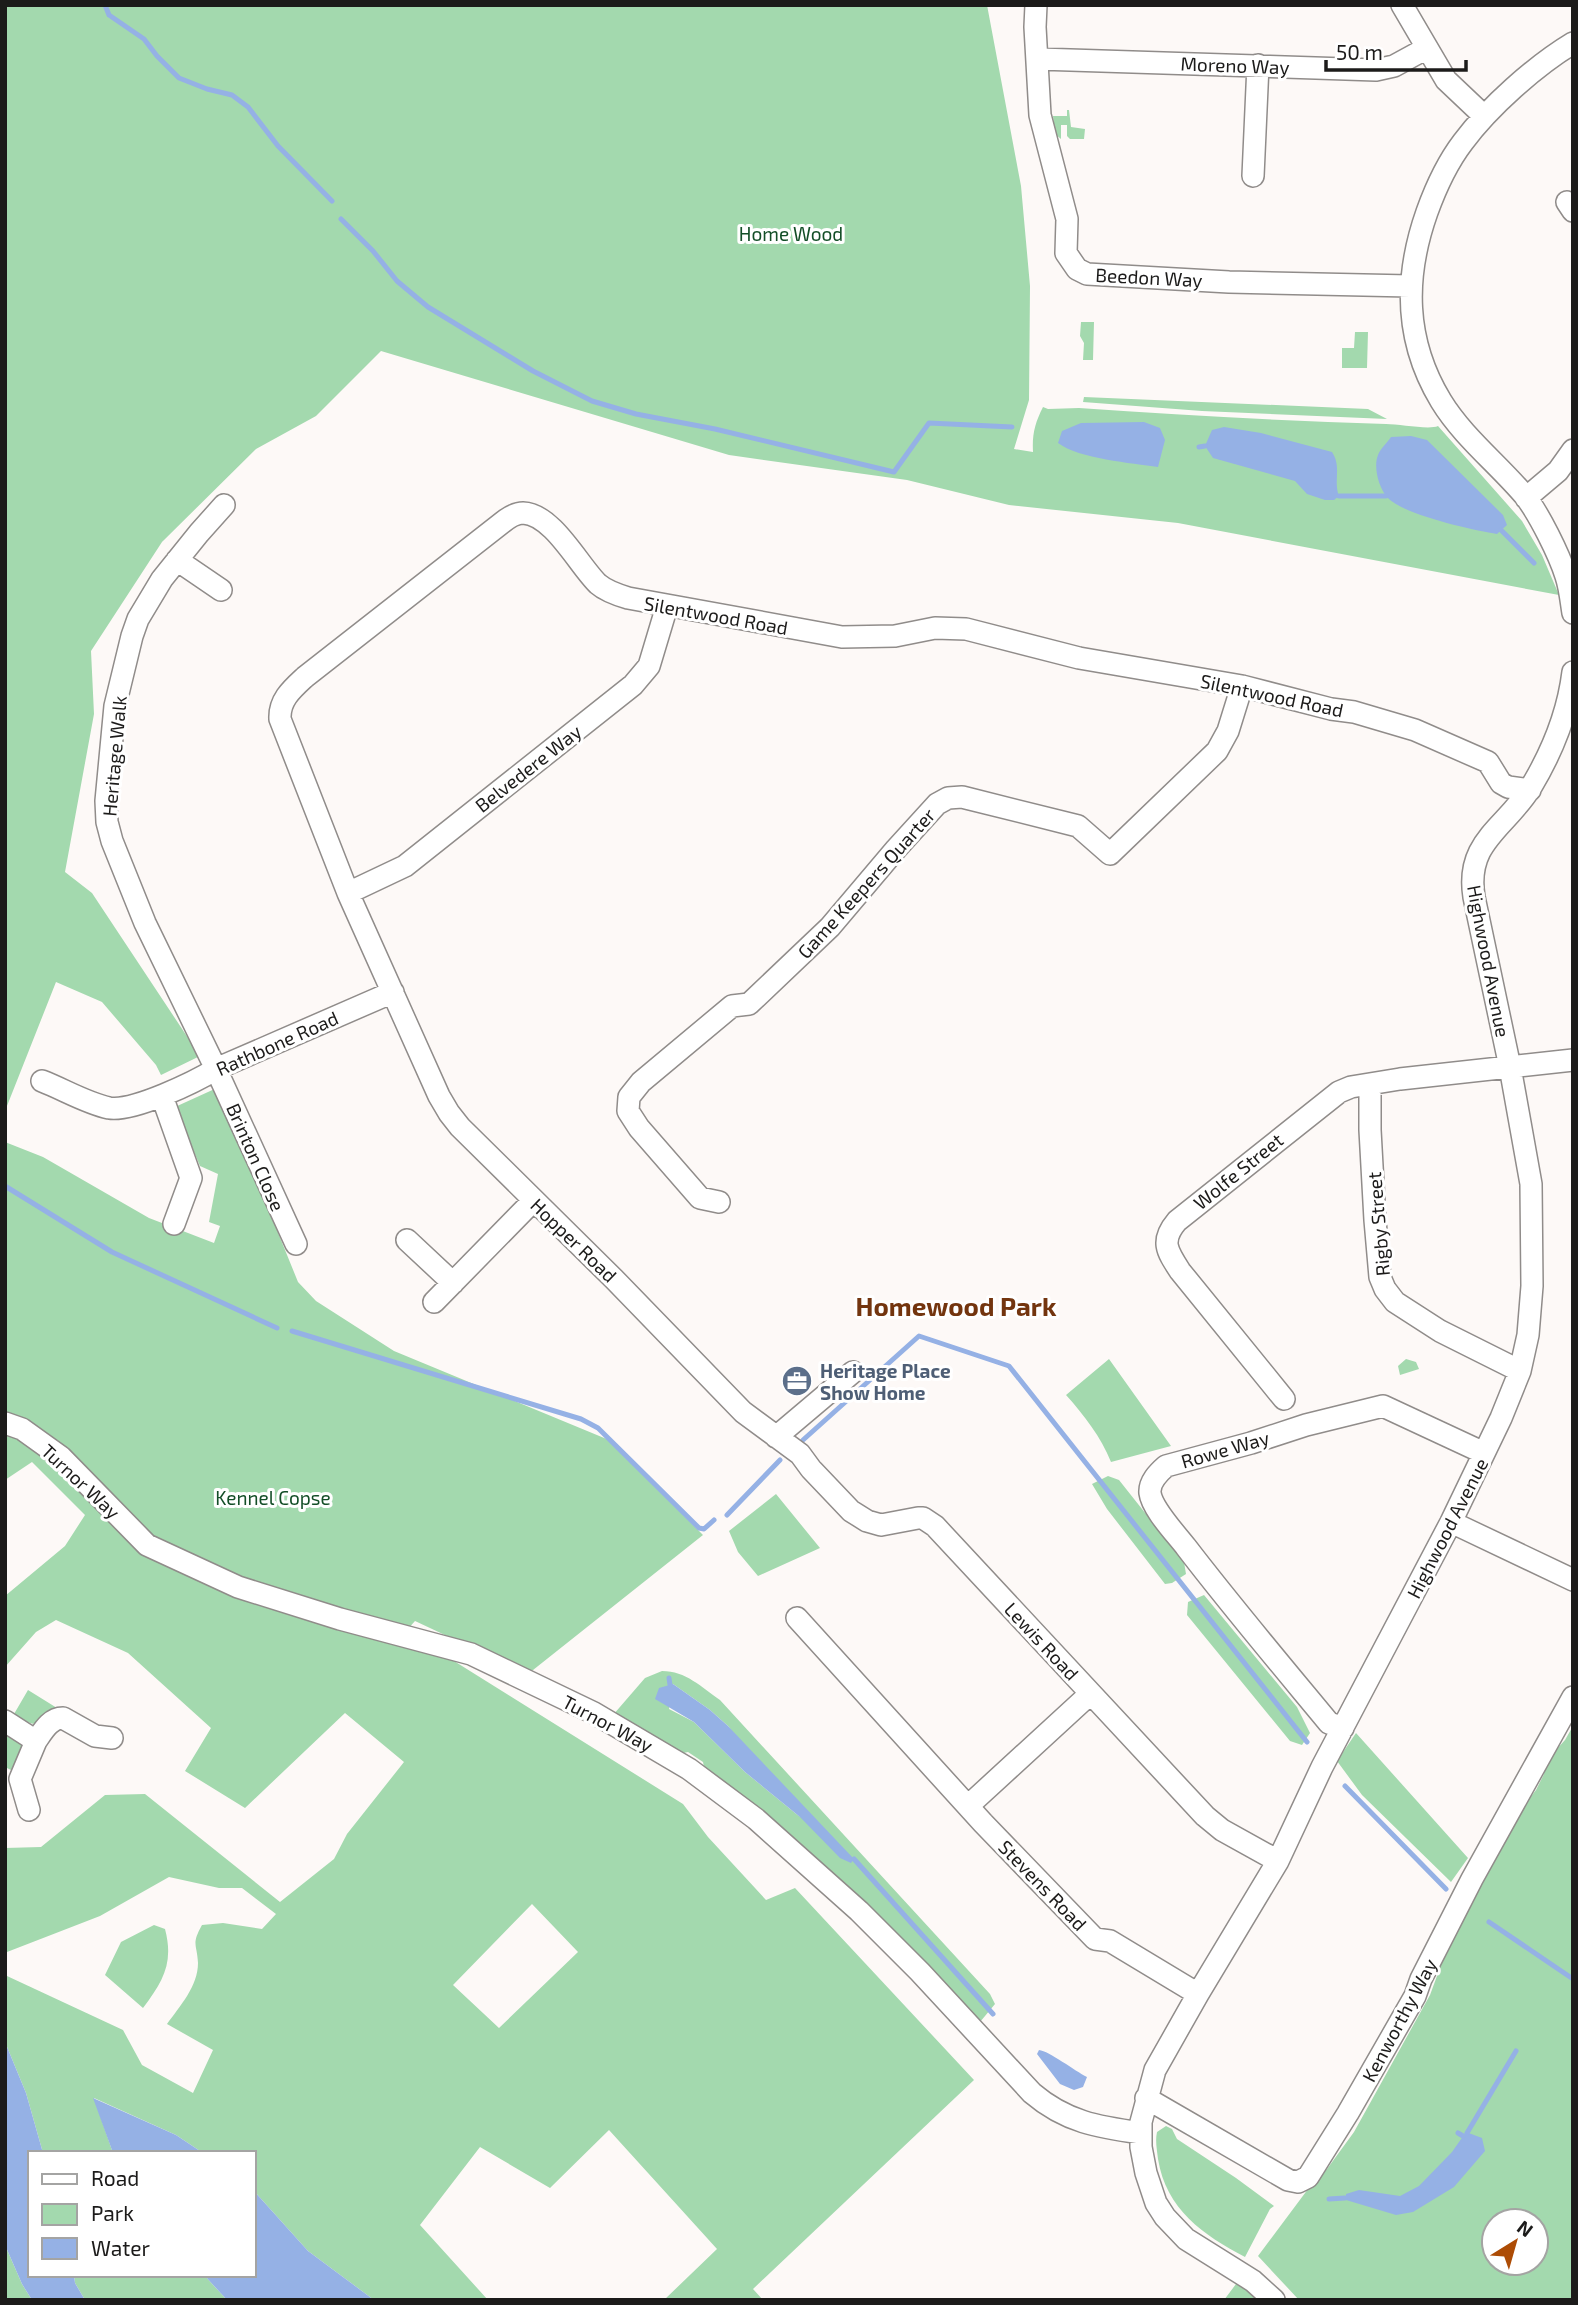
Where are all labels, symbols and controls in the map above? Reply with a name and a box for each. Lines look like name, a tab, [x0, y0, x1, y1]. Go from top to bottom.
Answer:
scale bar	[1326, 28, 1466, 72]
text: 50 m	[1336, 39, 1383, 64]
street label: Moreno Way	[1180, 52, 1290, 78]
park label: Home Wood	[739, 222, 843, 245]
street label: Beedon Way	[1095, 263, 1203, 291]
street label: Silentwood Road	[642, 591, 790, 639]
street label: Silentwood Road	[1198, 669, 1346, 721]
street label: Heritage Walk	[97, 694, 131, 817]
street label: Belvedere Way	[470, 719, 586, 817]
street label: Game Keepers Quarter	[792, 803, 940, 963]
street label: Highwood Avenue	[1463, 883, 1515, 1039]
street label: Rathbone Road	[212, 1006, 342, 1080]
street label: Brinton Close	[222, 1100, 290, 1214]
street label: Wolfe Street	[1189, 1128, 1287, 1214]
street label: Rigby Street	[1362, 1171, 1394, 1277]
street label: Hopper Road	[526, 1193, 622, 1287]
district label: Homewood Park	[855, 1290, 1057, 1321]
place label: Heritage Place Show Home	[820, 1359, 951, 1404]
office icon: Heritage Place Show Home	[780, 1364, 814, 1398]
street label: Rowe Way	[1178, 1425, 1272, 1473]
street label: Turnor Way	[37, 1439, 125, 1523]
street label: Highwood Avenue	[1402, 1454, 1492, 1602]
park label: Kennel Copse	[215, 1486, 331, 1509]
street label: Lewis Road	[1000, 1597, 1084, 1685]
street label: Turnor Way	[559, 1690, 657, 1756]
street label: Stevens Road	[994, 1835, 1092, 1935]
street label: Kenworthy Way	[1357, 1954, 1441, 2086]
legend	[28, 2151, 256, 2277]
text: Road	[91, 2165, 139, 2190]
text: Park	[91, 2200, 134, 2225]
north arrow	[1480, 2207, 1550, 2277]
text: N	[1513, 2215, 1538, 2241]
text: Water	[91, 2235, 150, 2260]

